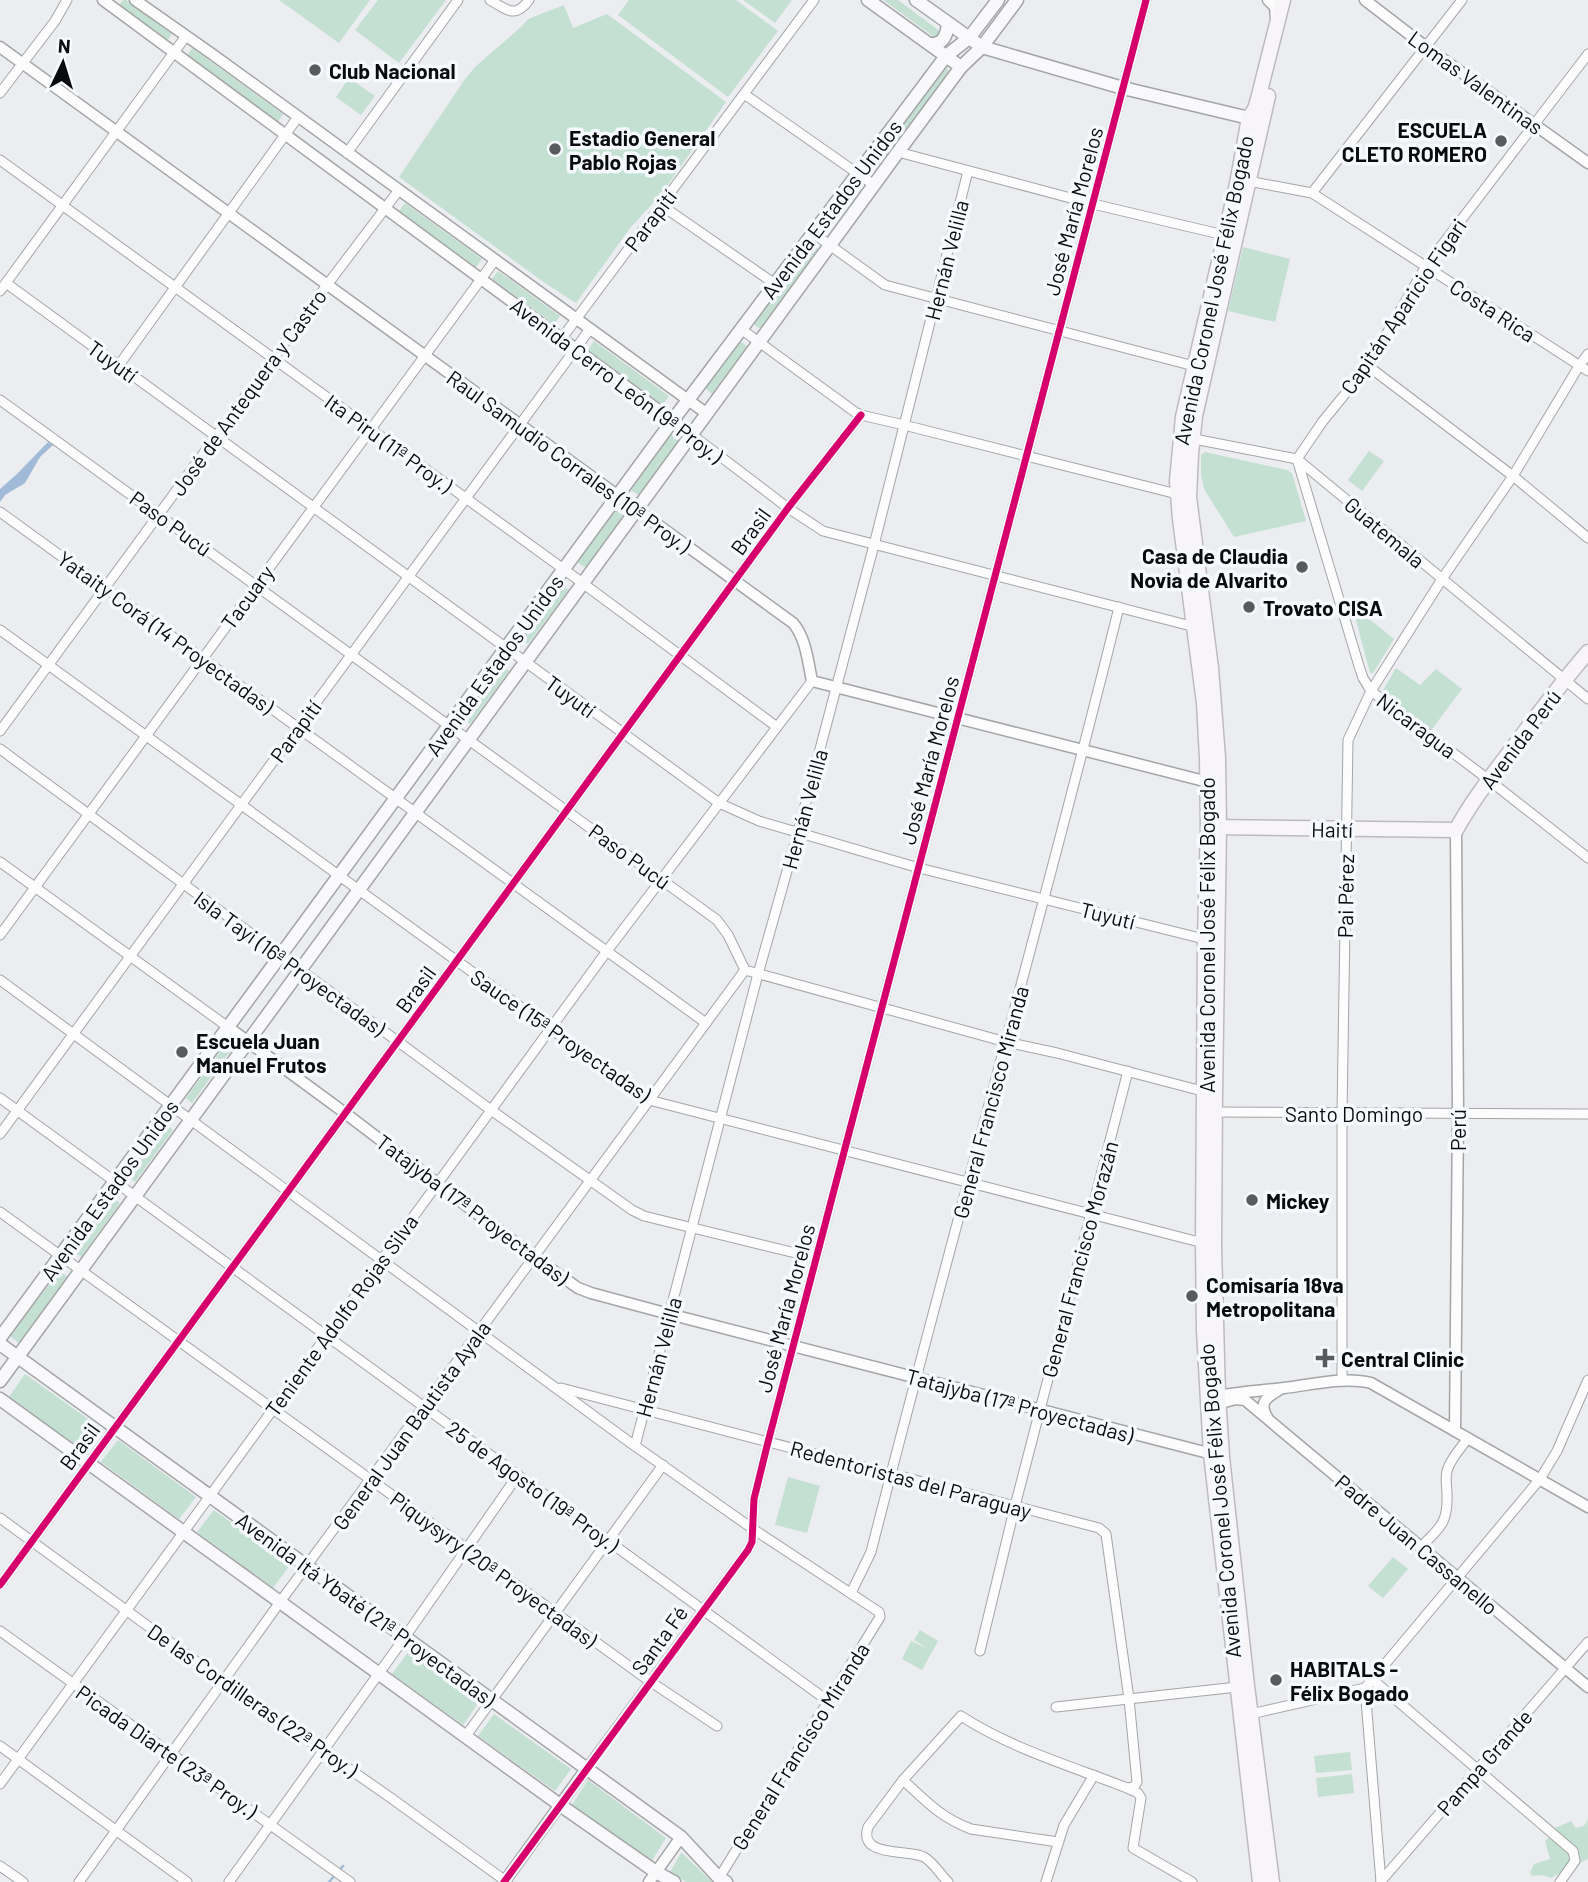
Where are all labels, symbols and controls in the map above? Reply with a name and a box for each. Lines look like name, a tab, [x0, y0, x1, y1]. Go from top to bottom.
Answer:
street label: Lomas Valentinas	[1404, 25, 1548, 139]
north arrow	[28, 28, 98, 98]
text: N	[57, 34, 71, 57]
place label: Club Nacional	[329, 58, 456, 83]
marker: Club Nacional	[307, 62, 323, 78]
street label: Avenida Estados Unidos	[756, 115, 906, 303]
place label: ESCUELA CLETO ROMERO	[1342, 117, 1487, 166]
street label: José María Morelos	[1038, 124, 1108, 298]
place label: Estadio General Pablo Rojas	[569, 125, 715, 174]
street label: Avenida Coronel José Félix Bogado	[1168, 133, 1258, 447]
marker: ESCUELA CLETO ROMERO	[1493, 133, 1509, 149]
marker: Estadio General Pablo Rojas	[547, 141, 563, 157]
street label: Parapití	[619, 184, 682, 256]
street label: Hernán Velilla	[919, 197, 973, 323]
street label: Capitán Aparicio Figari	[1335, 213, 1471, 399]
street label: Costa Rica	[1446, 273, 1540, 347]
street label: José de Antequera y Castro	[165, 284, 331, 500]
street label: Avenida Cerro León (9ª Proy.)	[506, 292, 728, 468]
street label: Tuyutí	[83, 335, 143, 388]
street label: Raul Samudio Corrales (10ª Proy.)	[442, 364, 696, 558]
street label: Ita Piru (11ª Proy.)	[320, 388, 458, 498]
street label: Paso Pucú	[125, 485, 217, 561]
street label: Guatemala	[1340, 491, 1430, 573]
street label: Brasil	[725, 503, 775, 559]
place label: Casa de Claudia Novia de Alvarito	[1130, 543, 1288, 592]
street label: Yataity Corá (14 Proyectadas)	[53, 545, 279, 719]
marker: Casa de Claudia Novia de Alvarito	[1294, 559, 1310, 575]
street label: Tacuary	[215, 560, 279, 634]
street label: Avenida Estados Unidos	[420, 570, 568, 760]
place label: Trovato CISA	[1263, 595, 1383, 620]
marker: Trovato CISA	[1241, 599, 1257, 615]
street label: Tuyutí	[541, 670, 601, 723]
street label: José María Morelos	[894, 673, 964, 847]
street label: Avenida Perú	[1474, 684, 1566, 794]
street label: Nicaragua	[1372, 687, 1462, 763]
street label: Parapití	[264, 695, 326, 767]
street label: Hernán Velilla	[776, 746, 832, 872]
street label: Avenida Coronel José Félix Bogado	[1194, 777, 1219, 1093]
street label: Haití	[1311, 816, 1354, 842]
street label: Paso Pucú	[584, 818, 676, 894]
street label: Pai Pérez	[1332, 854, 1358, 938]
street label: Isla Tayi (16ª Proyectadas)	[190, 885, 391, 1041]
street label: Tuyutí	[1078, 896, 1138, 934]
street label: Brasil	[390, 961, 440, 1017]
street label: Sauce (15ª Proyectadas)	[466, 963, 656, 1107]
street label: General Francisco Miranda	[947, 983, 1033, 1221]
place label: Escuela Juan Manuel Frutos	[196, 1028, 327, 1077]
marker: Escuela Juan Manuel Frutos	[174, 1044, 190, 1060]
street label: Avenida Estados Unidos	[35, 1095, 183, 1285]
street label: Santo Domingo	[1285, 1101, 1423, 1126]
street label: Perú	[1445, 1109, 1470, 1151]
street label: Tatajyba (17ª Proyectadas)	[372, 1129, 574, 1290]
street label: General Francisco Morazán	[1035, 1138, 1123, 1380]
place label: Mickey	[1266, 1188, 1330, 1213]
marker: Mickey	[1244, 1192, 1260, 1208]
street label: Teniente Adolfo Rojas Silva	[259, 1209, 423, 1421]
street label: José María Morelos	[750, 1221, 820, 1395]
place label: Comisaría 18va Metropolitana	[1206, 1272, 1344, 1321]
marker: Comisaría 18va Metropolitana	[1184, 1288, 1200, 1304]
street label: Hernán Velilla	[630, 1294, 686, 1420]
street label: General Juan Bautista Ayala	[327, 1316, 495, 1534]
street label: Avenida Coronel José Félix Bogado	[1193, 1343, 1245, 1659]
place label: Central Clinic	[1341, 1346, 1464, 1371]
marker: Central Clinic	[1315, 1348, 1335, 1368]
street label: Tatajyba (17ª Proyectadas)	[904, 1363, 1137, 1448]
street label: 25 de Agosto (19ª Proy.)	[442, 1415, 624, 1557]
street label: Brasil	[54, 1418, 104, 1474]
street label: Redentoristas del Paraguay	[788, 1435, 1035, 1523]
street label: Padre Juan Cassanello	[1331, 1469, 1503, 1619]
street label: Piquysyry (20ª Proyectadas)	[386, 1486, 603, 1653]
street label: Avenida Itá Ybaté (21ª Proyectadas)	[232, 1507, 501, 1712]
street label: Santa Fé	[626, 1601, 692, 1679]
street label: De las Cordilleras (22ª Proy.)	[143, 1618, 363, 1782]
street label: General Francisco Miranda	[726, 1638, 874, 1854]
place label: HABITALS - Félix Bogado	[1290, 1656, 1409, 1705]
marker: HABITALS - Félix Bogado	[1268, 1672, 1284, 1688]
street label: Picada Diarte (23ª Proy.)	[72, 1679, 263, 1823]
street label: Pampa Grande	[1431, 1704, 1537, 1820]

